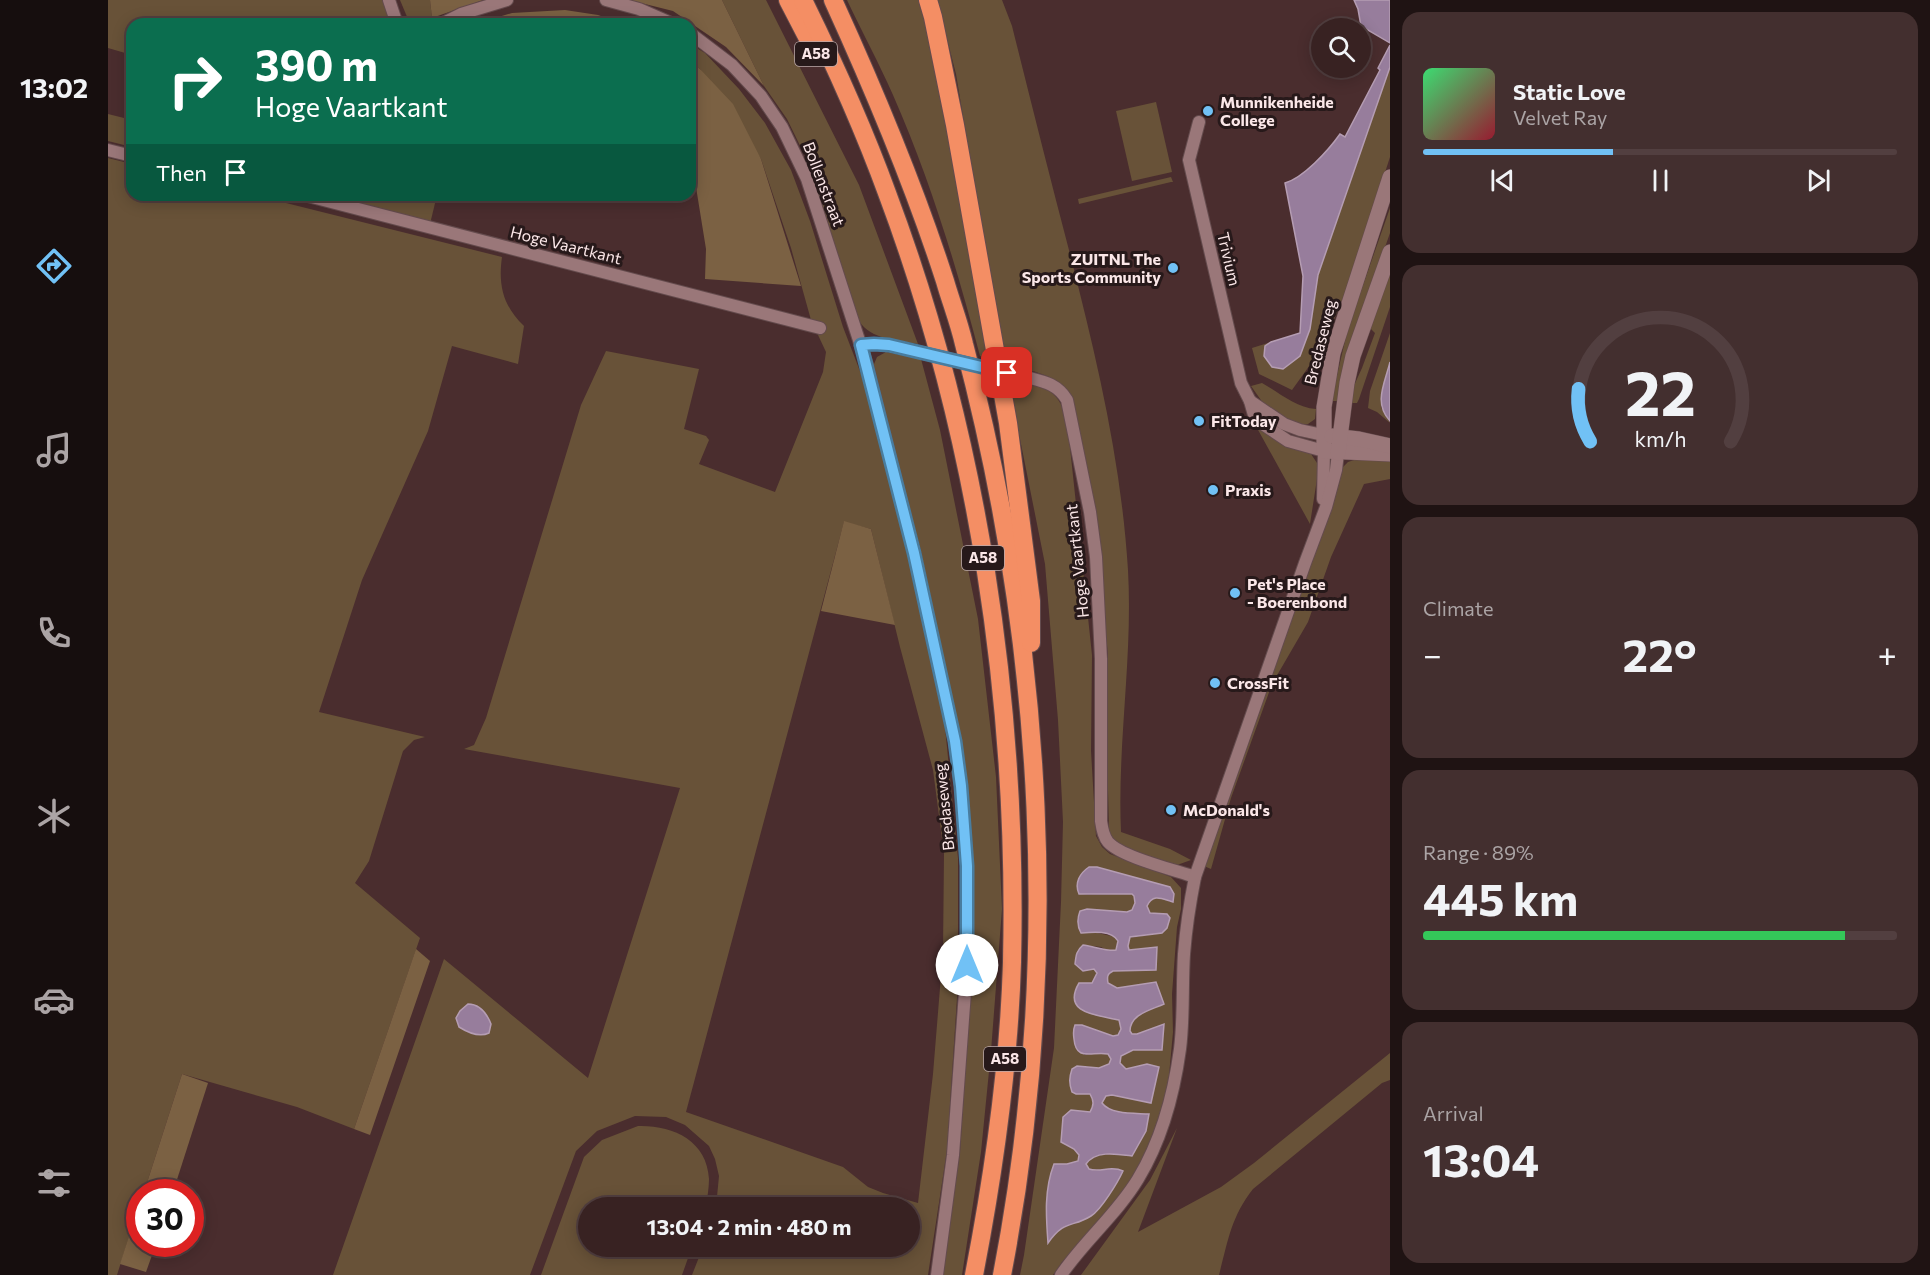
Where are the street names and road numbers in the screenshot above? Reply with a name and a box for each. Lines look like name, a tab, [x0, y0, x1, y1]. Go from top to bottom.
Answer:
road number: A58	[795, 42, 837, 66]
street label: Bollenstraat	[800, 139, 849, 229]
street label: Hoge Vaartkant	[508, 221, 624, 268]
street label: Trivium	[1214, 230, 1245, 288]
street label: Bredaseweg	[1300, 297, 1339, 387]
street label: Hoge Vaartkant	[1061, 503, 1092, 619]
road number: A58	[962, 546, 1004, 570]
street label: Bredaseweg	[929, 762, 958, 852]
road number: A58	[984, 1047, 1026, 1071]

